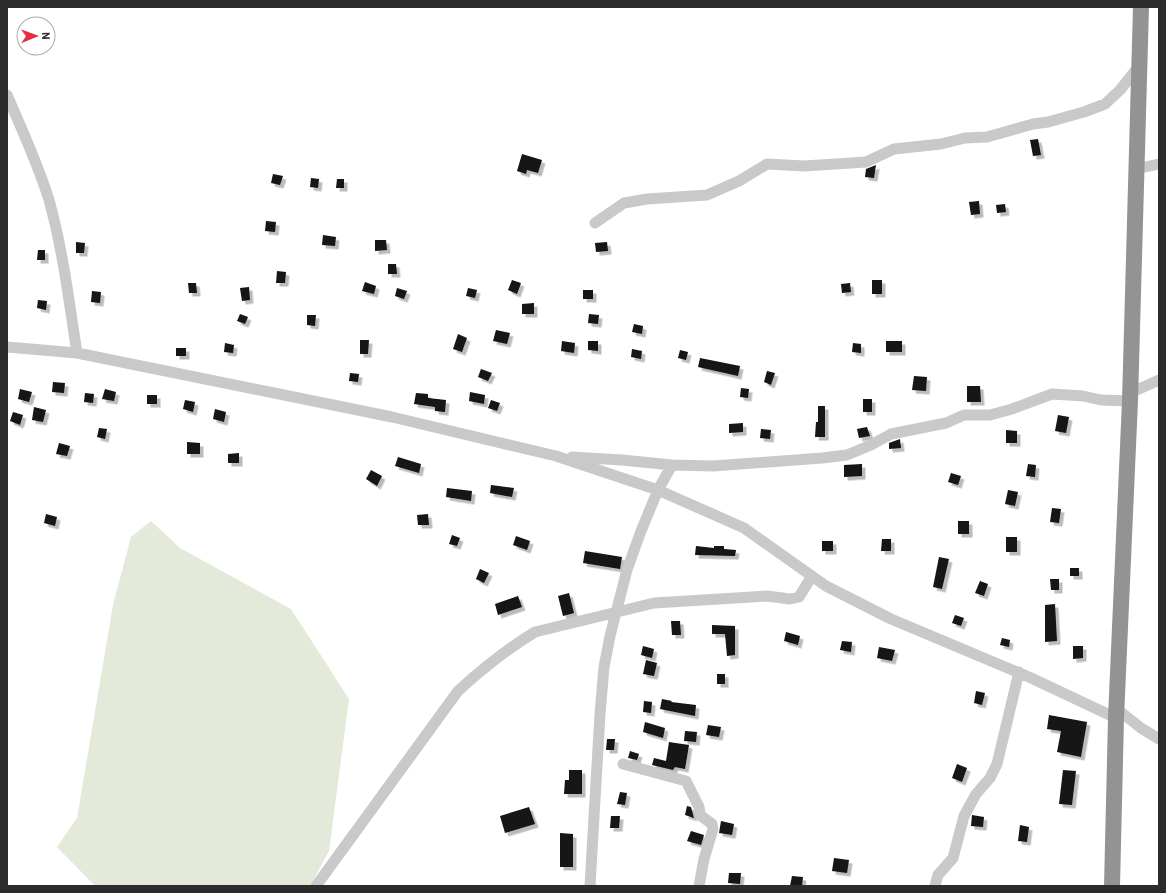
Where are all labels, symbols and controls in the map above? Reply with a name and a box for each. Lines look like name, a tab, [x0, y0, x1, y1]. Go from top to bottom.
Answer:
north arrow	[16, 16, 56, 56]
text: N	[40, 32, 53, 40]

